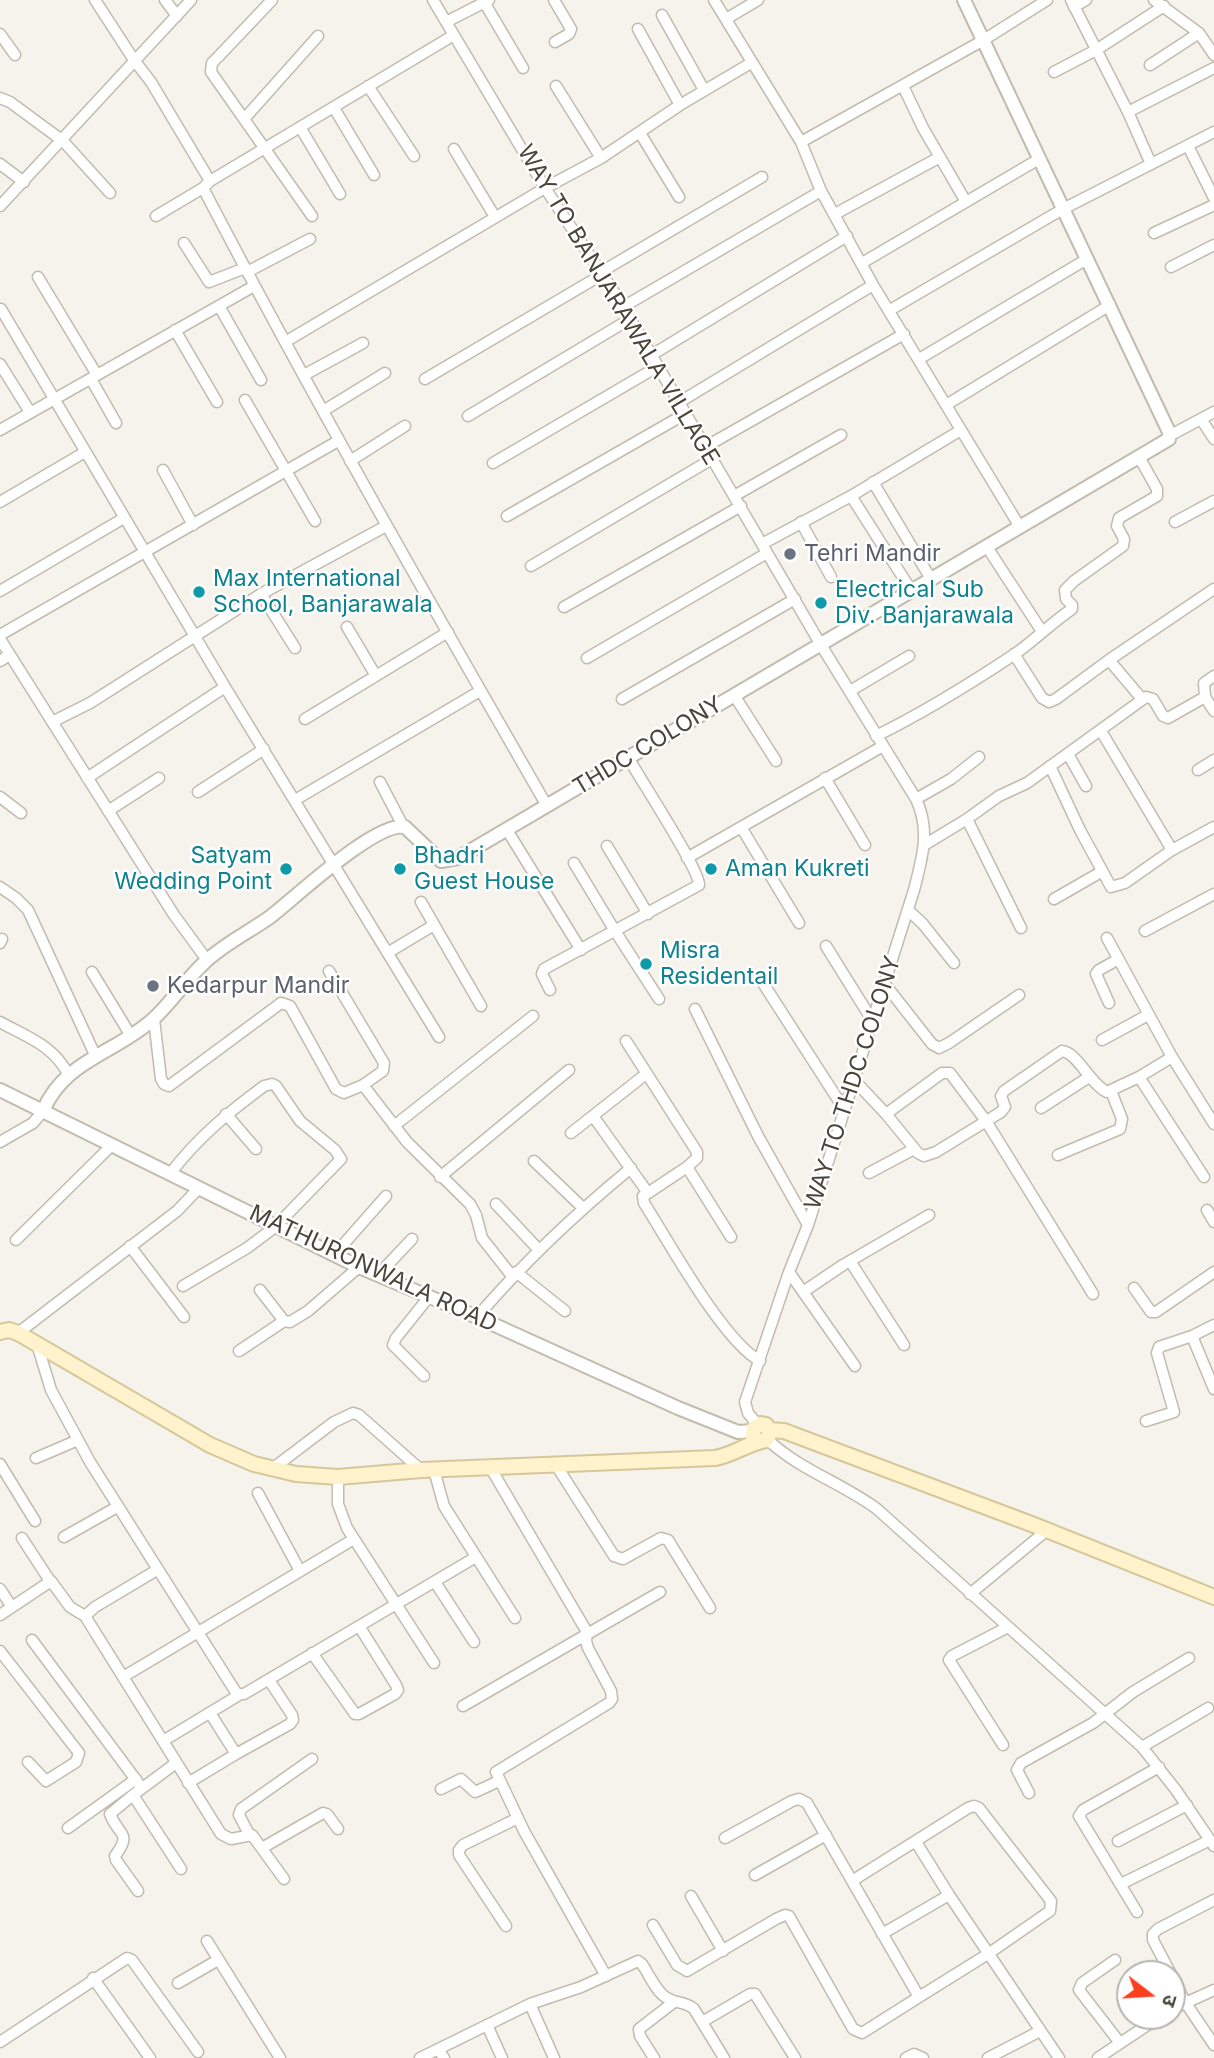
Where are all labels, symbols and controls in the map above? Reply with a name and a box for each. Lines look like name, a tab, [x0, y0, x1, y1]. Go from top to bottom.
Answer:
street label: WAY TO BANJARAWALA VILLAGE	[511, 140, 725, 470]
place label: Tehri Mandir	[804, 540, 941, 568]
marker: Tehri Mandir	[782, 546, 798, 562]
place label: Max International School, Banjarawala	[213, 565, 433, 619]
place label: Electrical Sub Div. Banjarawala	[835, 576, 1014, 630]
marker: Max International School, Banjarawala	[191, 584, 207, 600]
marker: Electrical Sub Div. Banjarawala	[813, 595, 829, 611]
street label: THDC COLONY	[568, 691, 728, 801]
place label: Satyam Wedding Point	[114, 842, 272, 896]
place label: Bhadri Guest House	[414, 842, 554, 896]
place label: Aman Kukreti	[725, 855, 870, 883]
marker: Satyam Wedding Point	[278, 861, 294, 877]
marker: Bhadri Guest House	[392, 861, 408, 877]
marker: Aman Kukreti	[703, 861, 719, 877]
place label: Misra Residentail	[660, 937, 778, 991]
street label: WAY TO THDC COLONY	[799, 953, 907, 1213]
marker: Misra Residentail	[638, 956, 654, 972]
place label: Kedarpur Mandir	[167, 972, 349, 1000]
marker: Kedarpur Mandir	[145, 978, 161, 994]
street label: MATHURONWALA ROAD	[245, 1199, 501, 1339]
north arrow	[1116, 1960, 1186, 2030]
text: उ	[1157, 1992, 1182, 2009]

